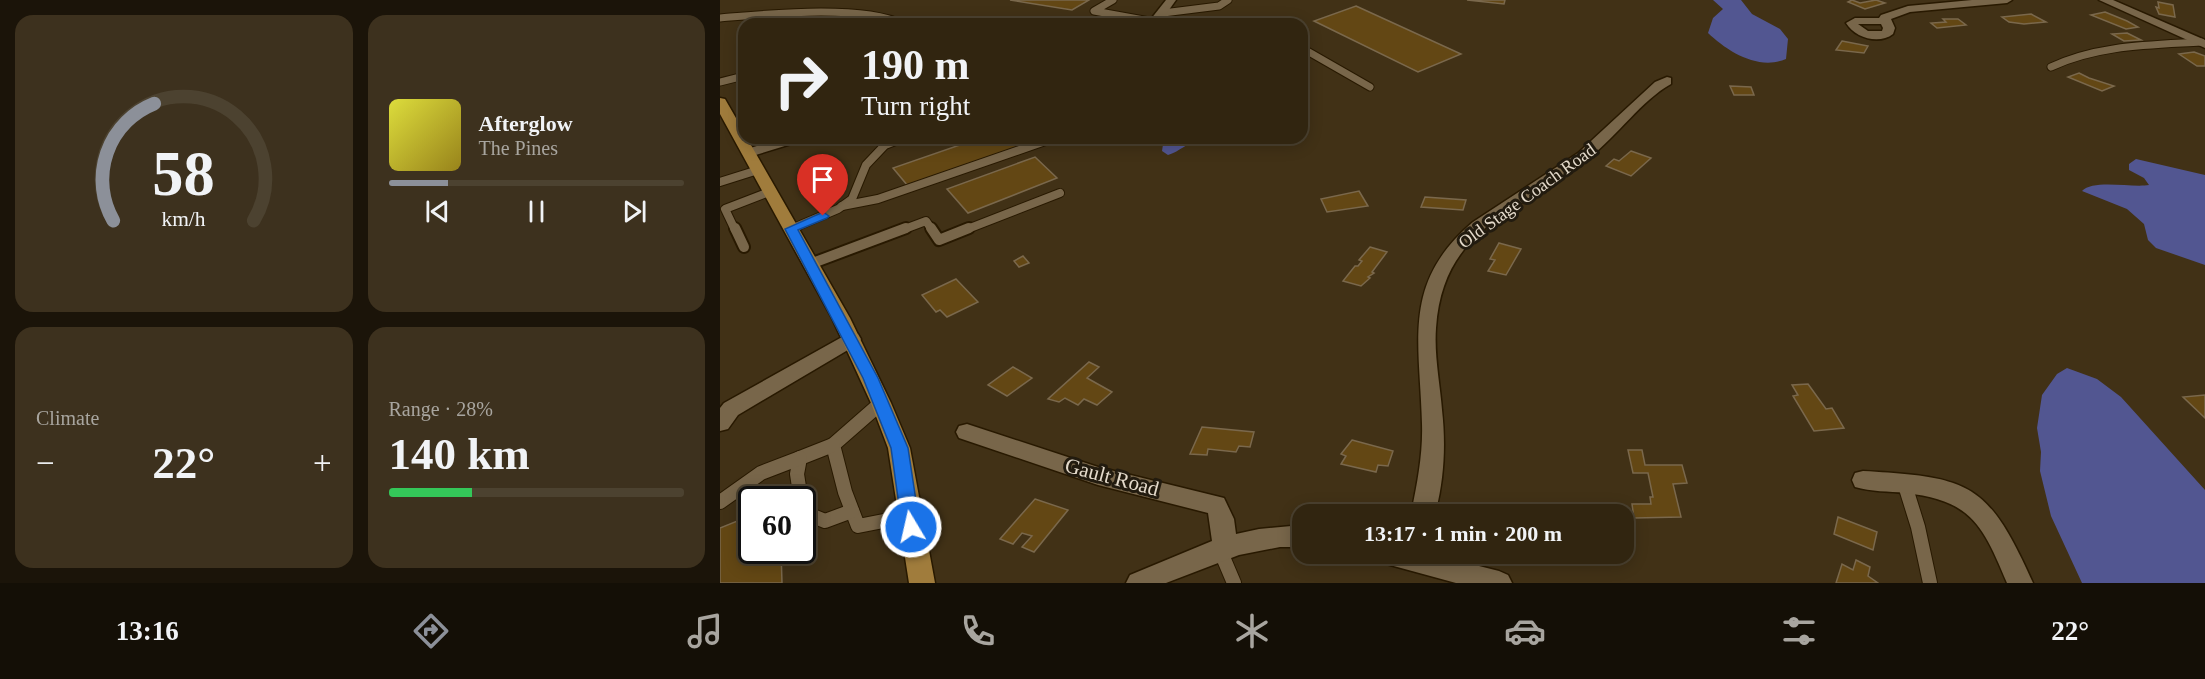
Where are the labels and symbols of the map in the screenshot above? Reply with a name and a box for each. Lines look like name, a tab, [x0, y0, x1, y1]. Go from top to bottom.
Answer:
street label: Old Stage Coach Road	[1455, 140, 1599, 252]
pin	[797, 154, 848, 216]
street label: Gault Road	[1062, 453, 1162, 501]
speed limit sign: 60	[738, 486, 816, 564]
position arrow	[879, 495, 943, 559]

